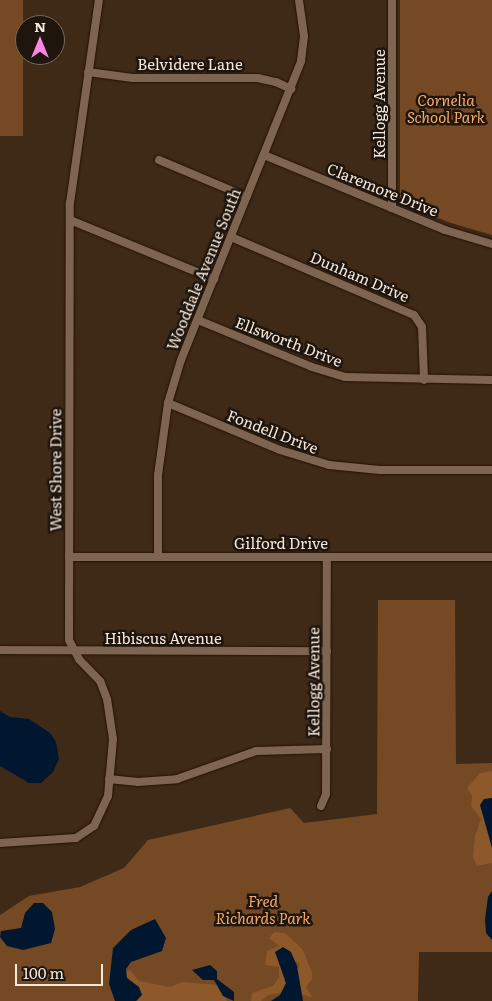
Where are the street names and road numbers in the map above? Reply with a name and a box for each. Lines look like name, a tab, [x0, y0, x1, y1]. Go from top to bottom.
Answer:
street label: Kellogg Avenue	[370, 49, 388, 159]
street label: Belvidere Lane	[137, 55, 243, 73]
street label: Claremore Drive	[325, 159, 441, 219]
street label: Wooddale Avenue South	[162, 185, 244, 353]
street label: Dunham Drive	[308, 247, 412, 305]
street label: Ellsworth Drive	[233, 312, 345, 370]
street label: Fondell Drive	[225, 405, 321, 457]
street label: West Shore Drive	[46, 409, 64, 531]
street label: Gilford Drive	[234, 534, 328, 552]
street label: Kellogg Avenue	[304, 627, 322, 737]
street label: Hibiscus Avenue	[104, 629, 222, 647]

